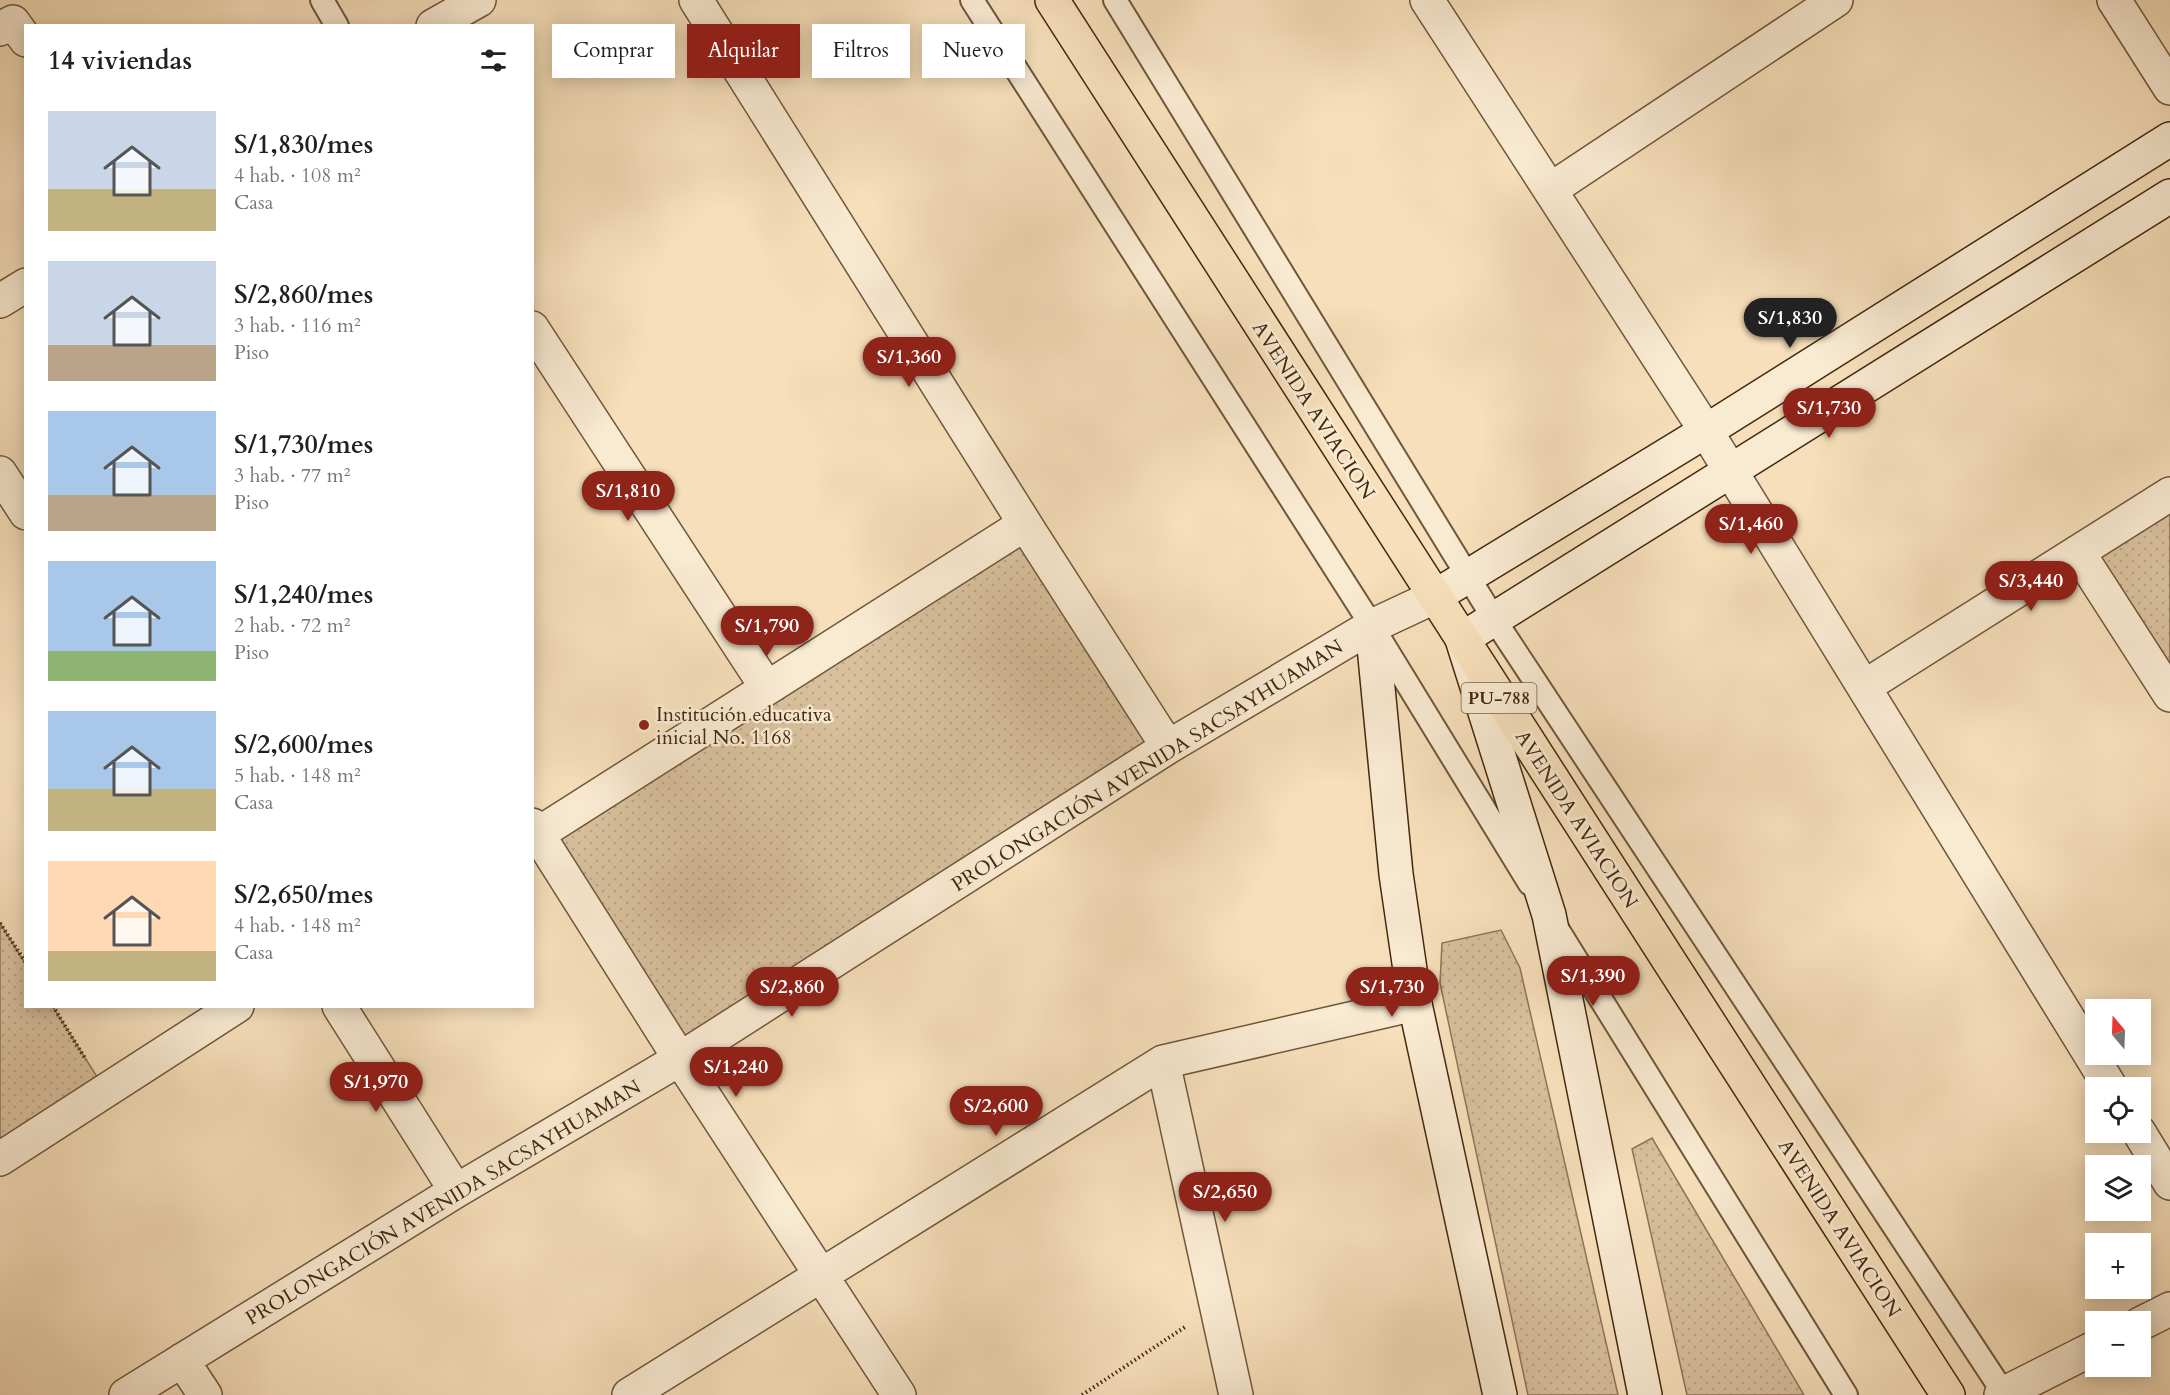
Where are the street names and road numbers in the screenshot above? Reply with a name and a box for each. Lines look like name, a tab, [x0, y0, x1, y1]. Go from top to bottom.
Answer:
street label: AVENIDA AVIACION	[1246, 316, 1381, 505]
street label: PROLONGACIÓN AVENIDA SACSAYHUAMAN	[946, 633, 1348, 898]
road number: PU-788	[1462, 683, 1537, 713]
street label: AVENIDA AVIACION	[1509, 725, 1644, 914]
street label: PROLONGACIÓN AVENIDA SACSAYHUAMAN	[241, 1073, 646, 1332]
street label: AVENIDA AVIACION	[1772, 1134, 1907, 1323]

